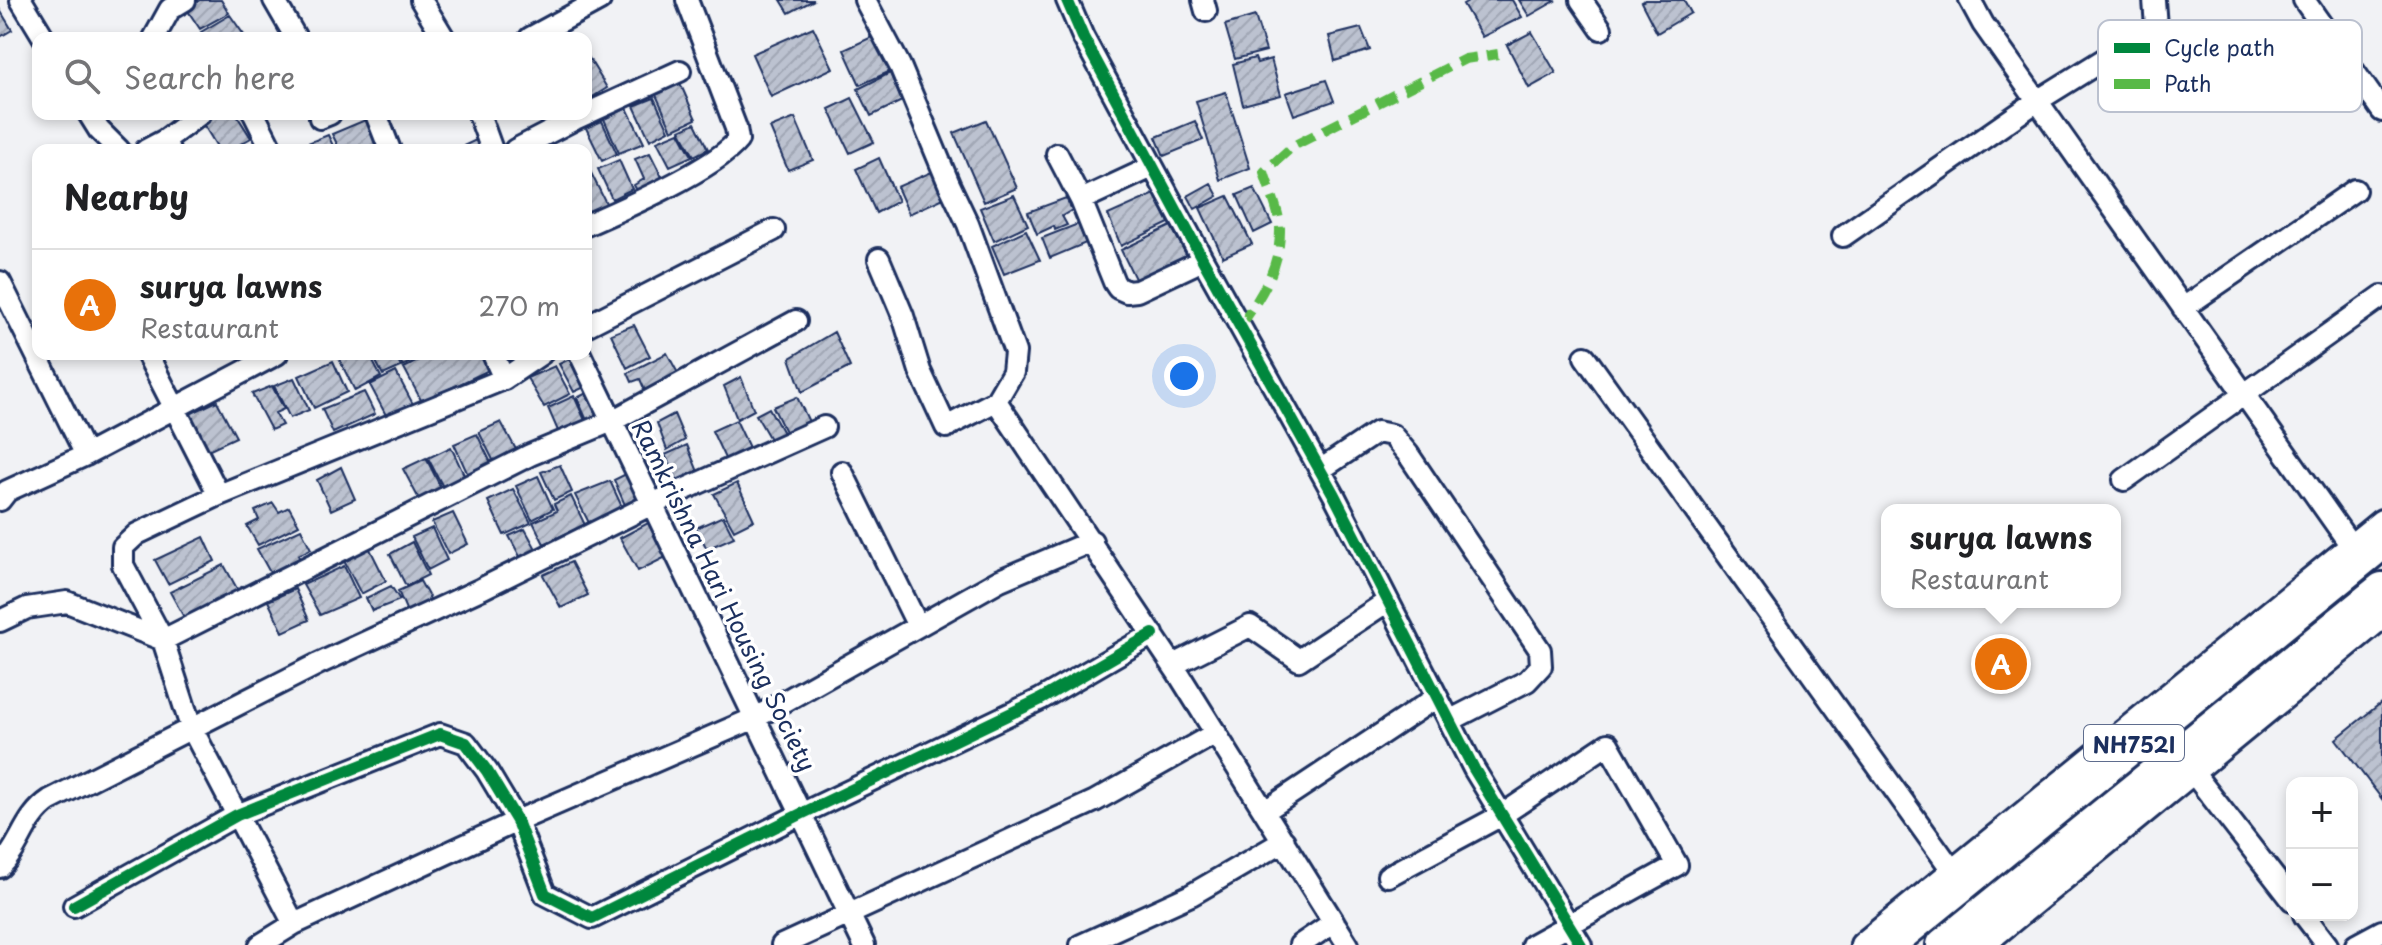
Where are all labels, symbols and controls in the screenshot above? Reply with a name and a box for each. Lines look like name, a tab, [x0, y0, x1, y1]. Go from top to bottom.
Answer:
legend	[2098, 20, 2362, 112]
text: Cycle path	[2164, 30, 2275, 63]
search box	[32, 32, 592, 120]
icon: search	[60, 54, 104, 98]
text: Search here	[124, 54, 296, 99]
text: Path	[2164, 66, 2212, 99]
text: Nearby	[64, 170, 189, 222]
text: surya lawns	[140, 263, 322, 308]
text: A	[80, 286, 100, 325]
text: 270 m	[479, 286, 560, 325]
text: Restaurant	[140, 308, 279, 347]
your location	[1164, 356, 1204, 396]
street label: Ramkrishna Hari Housing Society	[624, 413, 826, 777]
popup	[1881, 504, 2121, 608]
text: surya lawns	[1910, 514, 2092, 559]
text: Restaurant	[1910, 559, 2049, 598]
pin: A	[1975, 634, 2027, 694]
road number: NH752I	[2084, 725, 2184, 761]
map controls	[2286, 777, 2358, 921]
button: +	[2286, 777, 2358, 849]
button: −	[2286, 849, 2358, 921]

